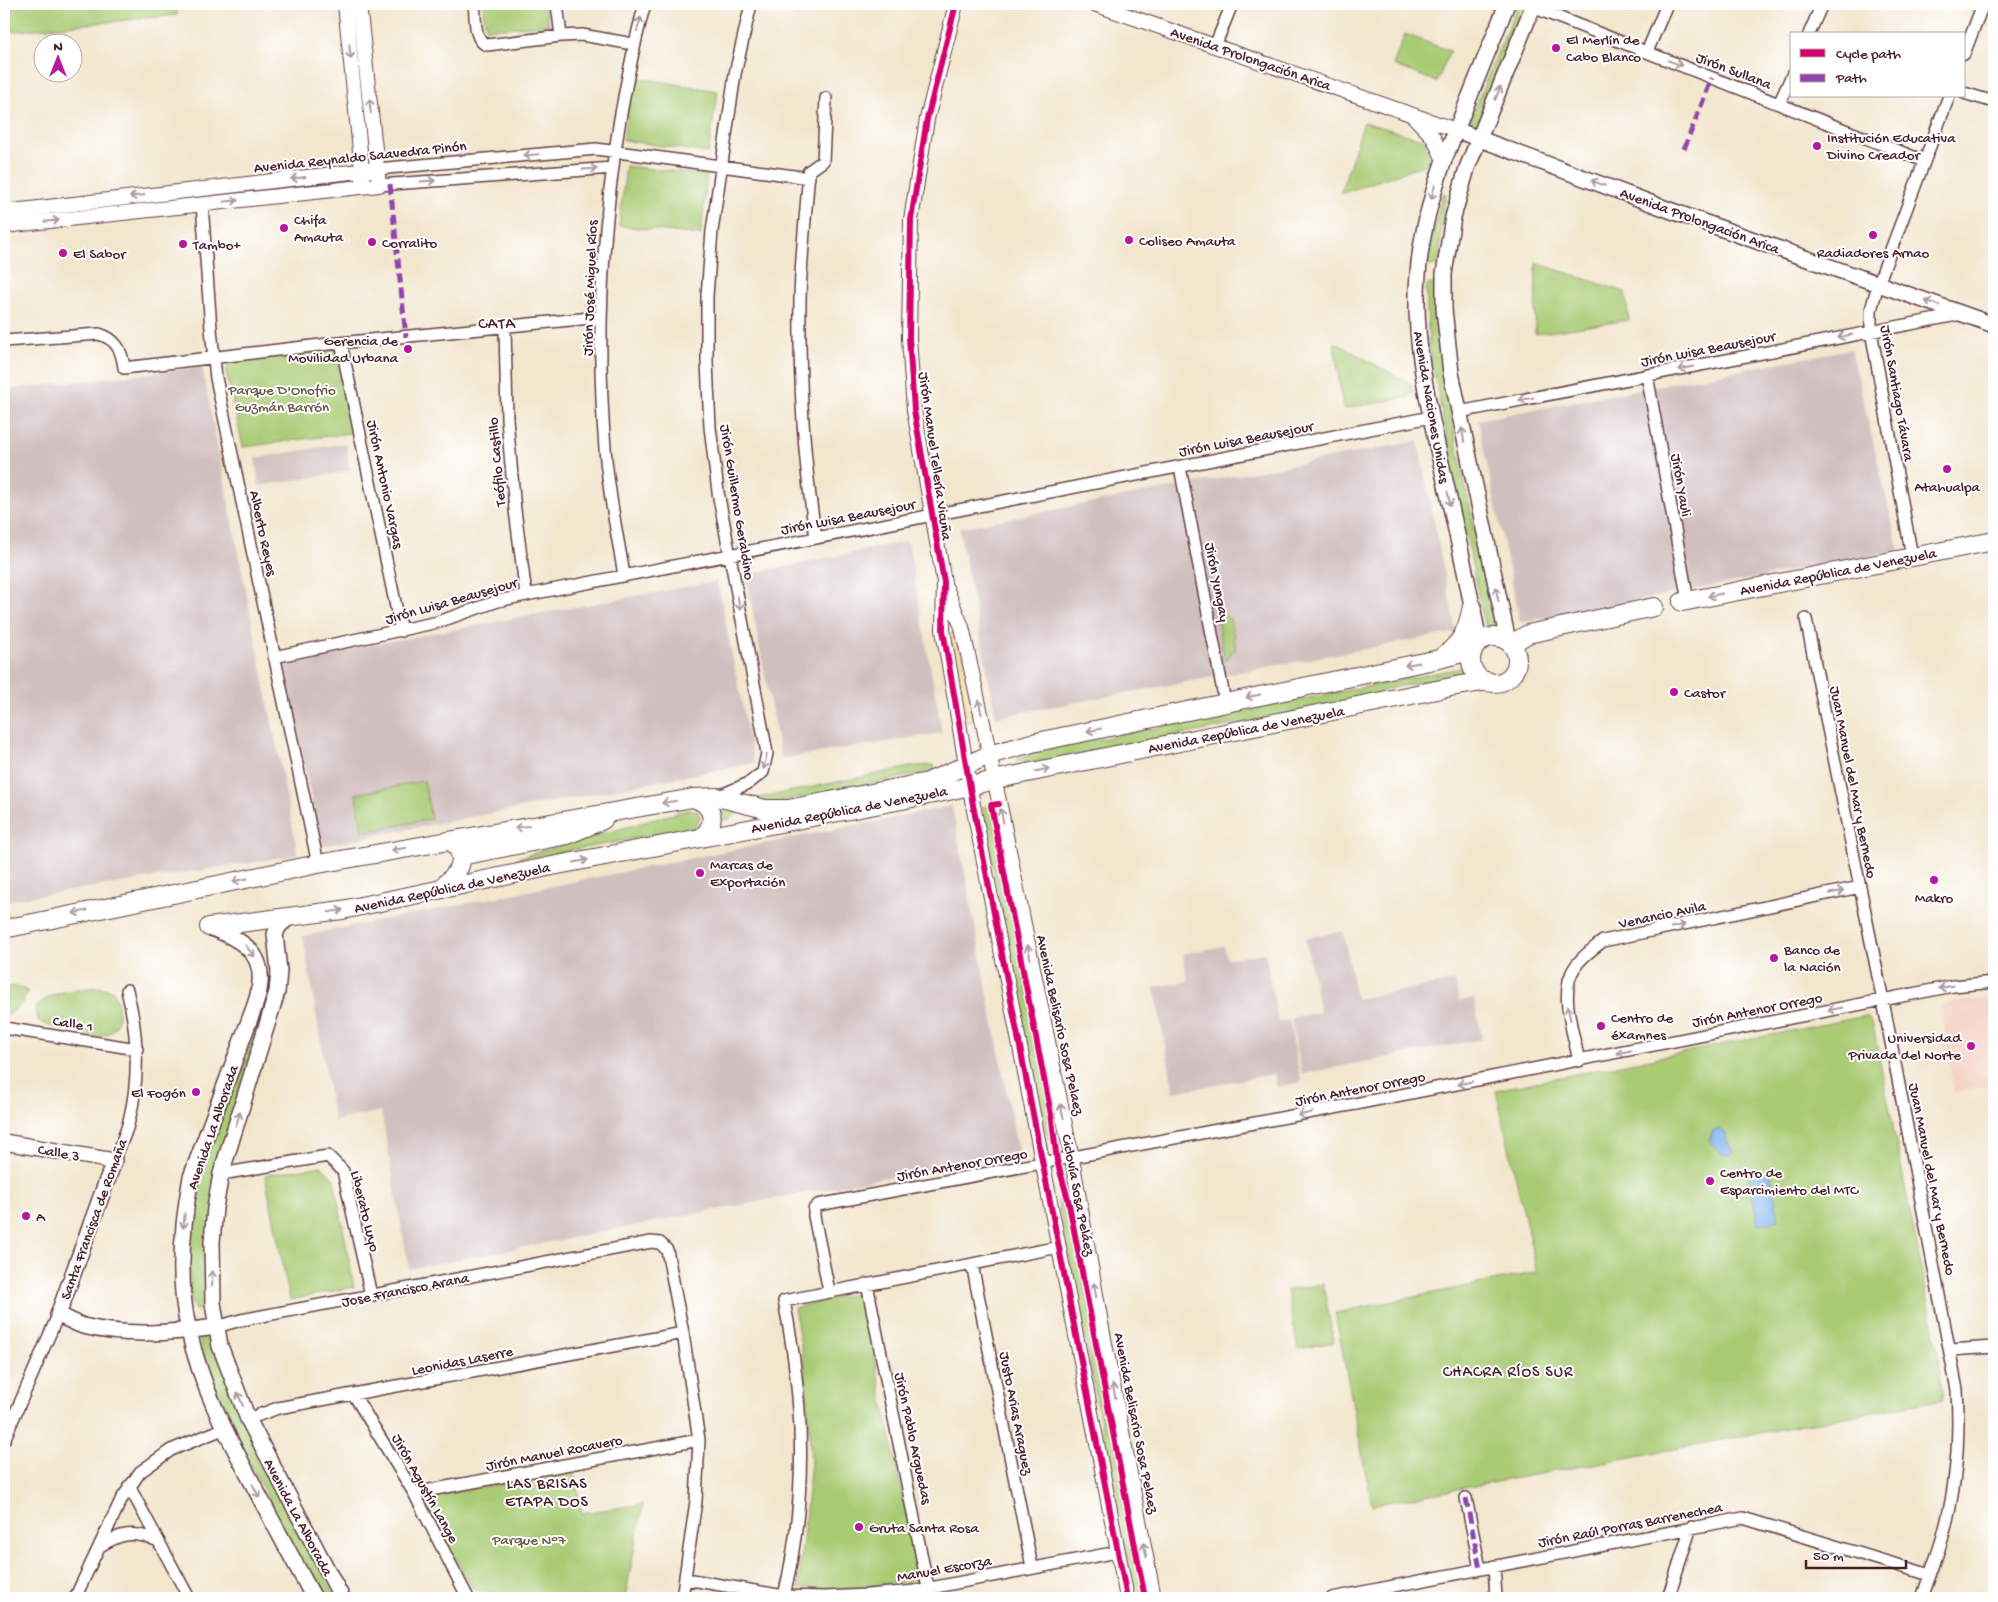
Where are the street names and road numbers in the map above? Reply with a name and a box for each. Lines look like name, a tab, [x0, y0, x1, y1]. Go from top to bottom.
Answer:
street label: Avenida Prolongación Arica	[1168, 24, 1333, 96]
street label: Jirón Sullana	[1693, 49, 1774, 95]
street label: Avenida Reynaldo Saavedra Pinón	[253, 138, 467, 178]
street label: Avenida Prolongación Arica	[1617, 185, 1782, 259]
street label: Jirón José Miguel Ríos	[580, 219, 602, 356]
street label: Jirón Santiago Távara	[1875, 324, 1917, 463]
street label: Jirón Luisa Beausejour	[1640, 328, 1779, 372]
street label: Avenida Naciones Unidas	[1408, 330, 1452, 485]
street label: Jirón Manuel Tellería Vicuña	[913, 371, 955, 542]
street label: Teófilo Castillo	[485, 416, 511, 508]
street label: Jirón Luisa Beausejour	[1178, 418, 1317, 462]
street label: Jirón Antonio Vargas	[362, 419, 407, 551]
street label: Jirón Guillermo Geraldino	[715, 423, 757, 582]
street label: Jirón Yauli	[1666, 452, 1694, 518]
street label: Alberto Reyes	[244, 489, 280, 578]
street label: Jirón Luisa Beausejour	[780, 496, 919, 540]
street label: Jirón Yungay	[1200, 541, 1233, 624]
street label: Avenida República de Venezuela	[1739, 545, 1939, 601]
street label: Jirón Luisa Beausejour	[383, 574, 521, 629]
street label: Juan Manuel del Mar y Bernedo	[1825, 685, 1880, 880]
street label: Avenida República de Venezuela	[1147, 703, 1347, 759]
street label: Avenida República de Venezuela	[750, 783, 950, 839]
street label: Avenida República de Venezuela	[353, 859, 553, 919]
street label: Venancio Avila	[1616, 898, 1708, 934]
street label: Avenida Belisario Sosa Pelaez	[1031, 933, 1087, 1118]
street label: Jirón Antenor Orrego	[1691, 989, 1824, 1032]
street label: Calle 1	[51, 1013, 94, 1037]
street label: Avenida La Alborada	[184, 1063, 244, 1192]
street label: Jirón Antenor Orrego	[1294, 1068, 1427, 1111]
street label: Juan Manuel del Mar y Bernedo	[1904, 1082, 1959, 1277]
street label: Ciclovía Sosa Peláez	[1056, 1133, 1098, 1258]
street label: Santa Francisca de Romaña	[57, 1136, 133, 1303]
street label: Calle 3	[36, 1141, 81, 1167]
street label: Jirón Antenor Orrego	[896, 1146, 1029, 1186]
street label: Liberato Luyo	[345, 1169, 383, 1254]
street label: Jose Francisco Arana	[340, 1270, 471, 1312]
street label: Avenida Belisario Sosa Pelaez	[1109, 1331, 1162, 1516]
street label: Leonidas Laserre	[410, 1343, 515, 1381]
street label: Justo Arias Araguez	[994, 1350, 1036, 1477]
street label: Jirón Pablo Arguedas	[889, 1371, 935, 1506]
street label: Jirón Agustín Lange	[387, 1431, 462, 1547]
street label: Jirón Manuel Rocavero	[484, 1432, 625, 1476]
street label: Avenida La Alborada	[259, 1456, 336, 1580]
street label: Jirón Raúl Porras Barrenechea	[1537, 1499, 1725, 1553]
street label: Manuel Escorza	[896, 1553, 994, 1587]

